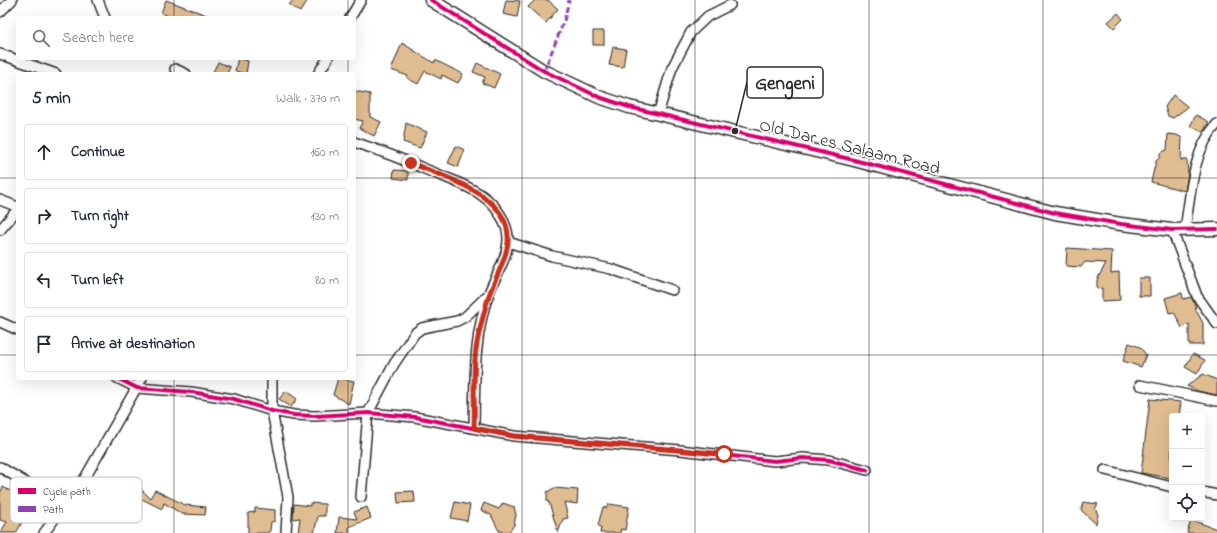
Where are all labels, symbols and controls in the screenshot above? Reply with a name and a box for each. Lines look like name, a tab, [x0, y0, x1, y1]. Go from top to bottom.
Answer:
search box	[16, 16, 356, 60]
icon: search	[30, 27, 52, 49]
text: Search here	[62, 27, 134, 49]
callout: Gengeni	[747, 67, 823, 98]
text: Gengeni	[755, 71, 815, 100]
text: 5 min	[32, 86, 71, 111]
text: Walk · 370 m	[276, 89, 340, 108]
street label: Old Dar es Salaam Road	[756, 113, 943, 183]
icon: ahead	[33, 141, 55, 163]
text: Continue	[71, 141, 125, 163]
text: 160 m	[310, 143, 339, 162]
route end	[402, 154, 420, 172]
icon: right	[33, 205, 55, 227]
text: Turn right	[71, 205, 129, 227]
text: 130 m	[311, 207, 339, 226]
icon: left	[33, 269, 55, 291]
text: Turn left	[71, 269, 124, 291]
text: 80 m	[315, 271, 339, 290]
icon: arrive	[33, 333, 55, 355]
text: Arrive at destination	[71, 333, 195, 355]
map controls	[1169, 413, 1205, 521]
button: +	[1169, 413, 1205, 449]
route start	[715, 445, 733, 463]
button: −	[1169, 449, 1205, 485]
legend	[10, 477, 142, 523]
text: Cycle path	[43, 484, 91, 501]
button: locate	[1169, 485, 1205, 521]
text: Path	[43, 502, 64, 518]

